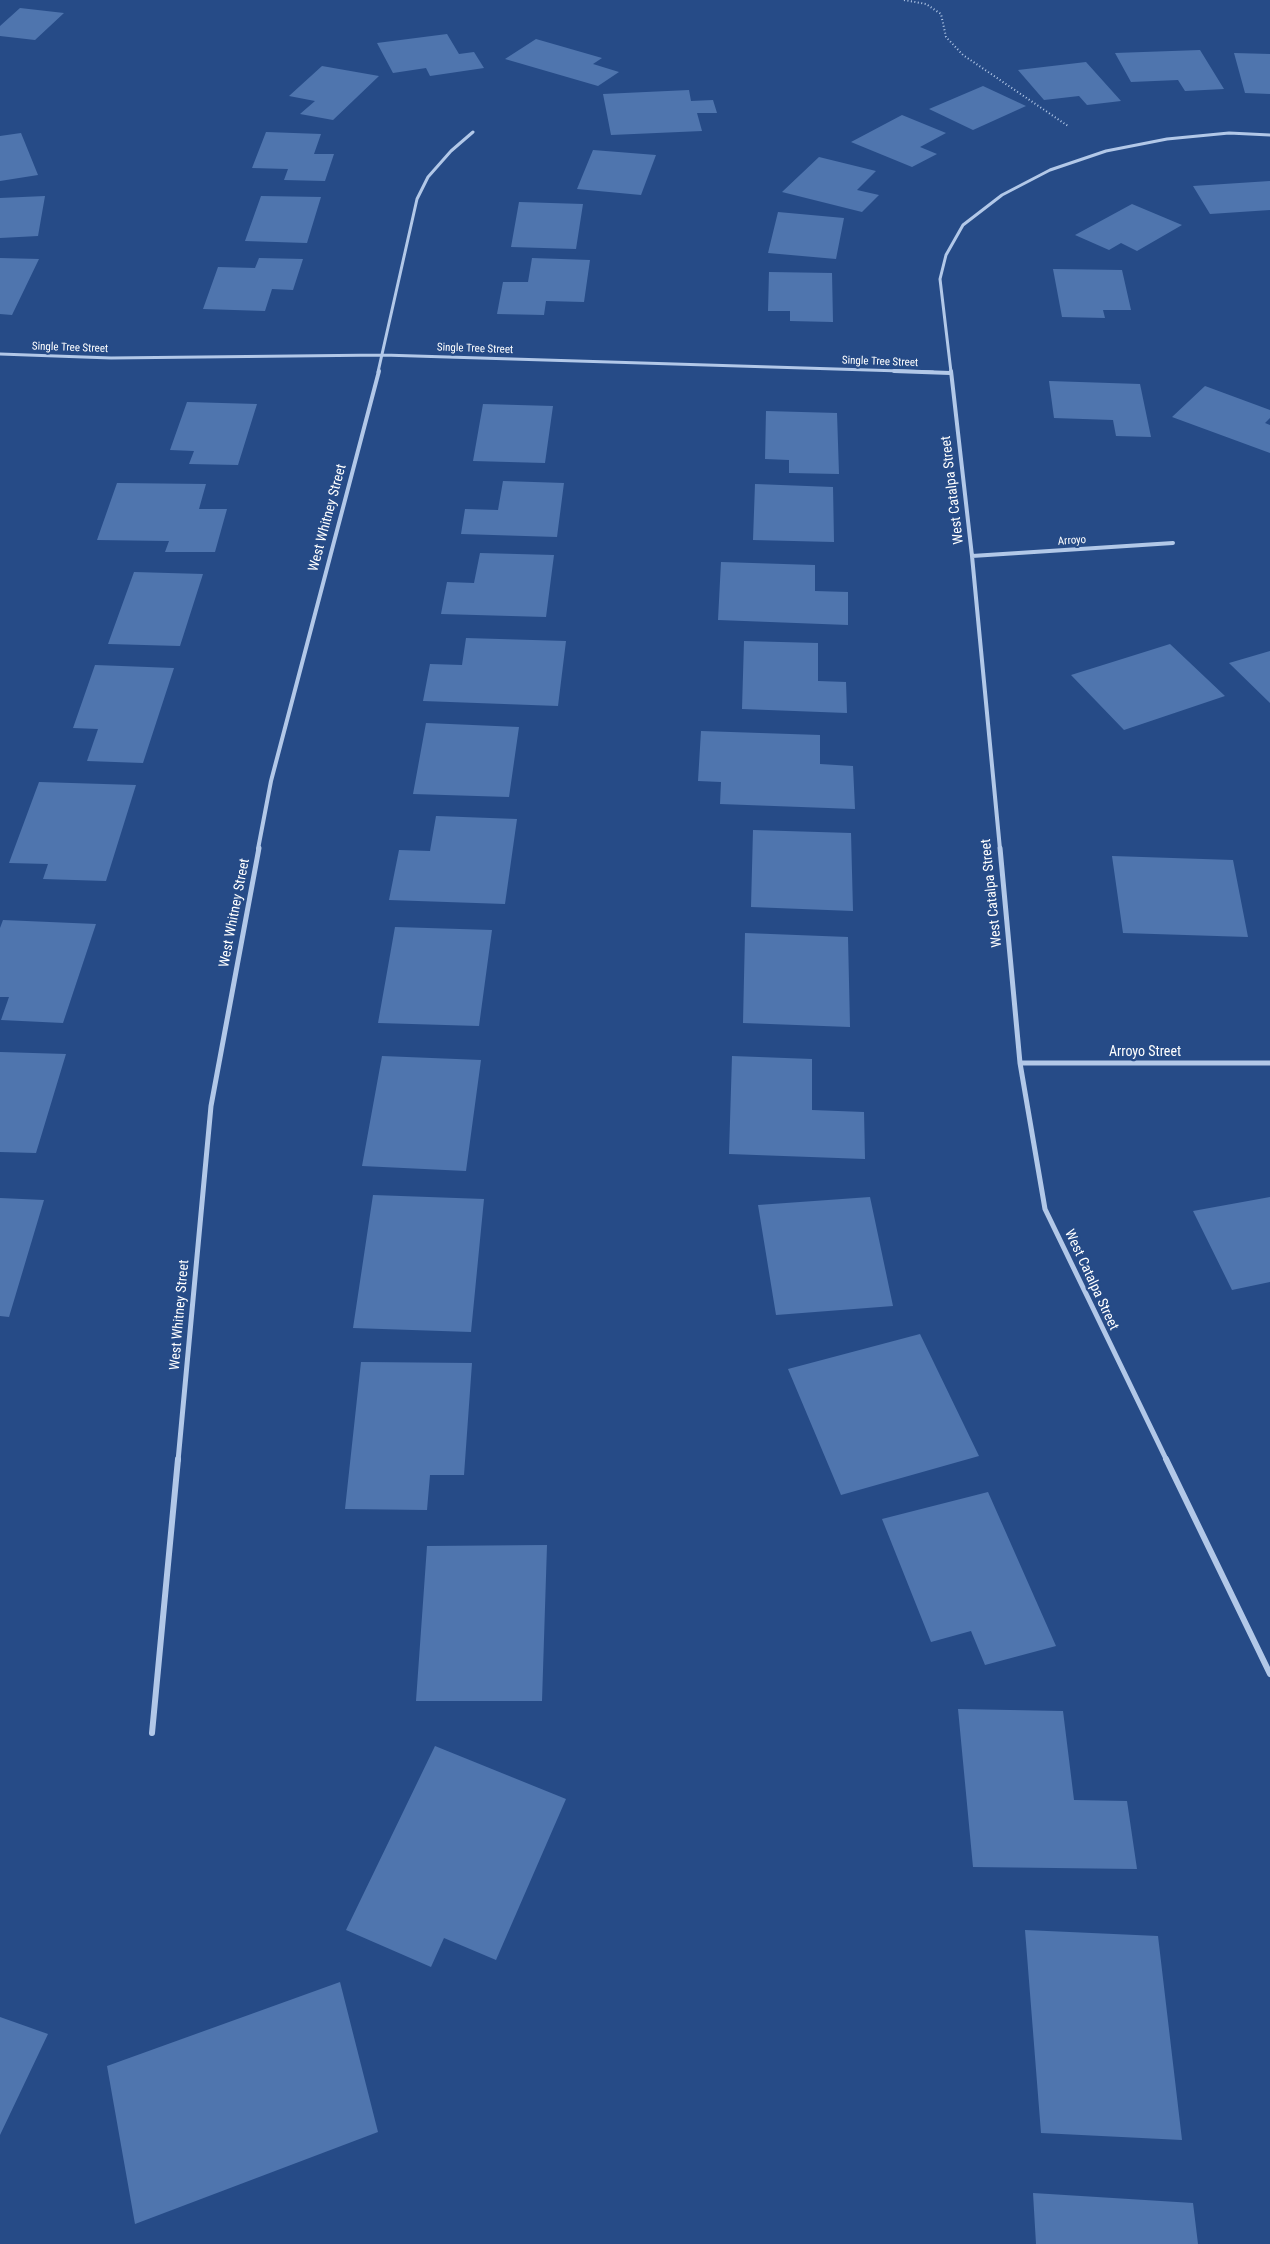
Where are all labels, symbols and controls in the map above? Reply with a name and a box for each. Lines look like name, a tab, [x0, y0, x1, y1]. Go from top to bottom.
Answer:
street label: Single Tree Street	[32, 340, 108, 356]
street label: Single Tree Street	[437, 341, 513, 357]
street label: Single Tree Street	[842, 354, 918, 370]
street label: West Catalpa Street	[938, 435, 968, 545]
street label: West Whitney Street	[306, 462, 350, 574]
street label: Arroyo	[1057, 533, 1087, 549]
street label: West Catalpa Street	[978, 838, 1006, 948]
street label: West Whitney Street	[216, 857, 254, 969]
street label: Arroyo Street	[1109, 1044, 1181, 1060]
street label: West Catalpa Street	[1060, 1227, 1122, 1333]
street label: West Whitney Street	[167, 1259, 193, 1371]

